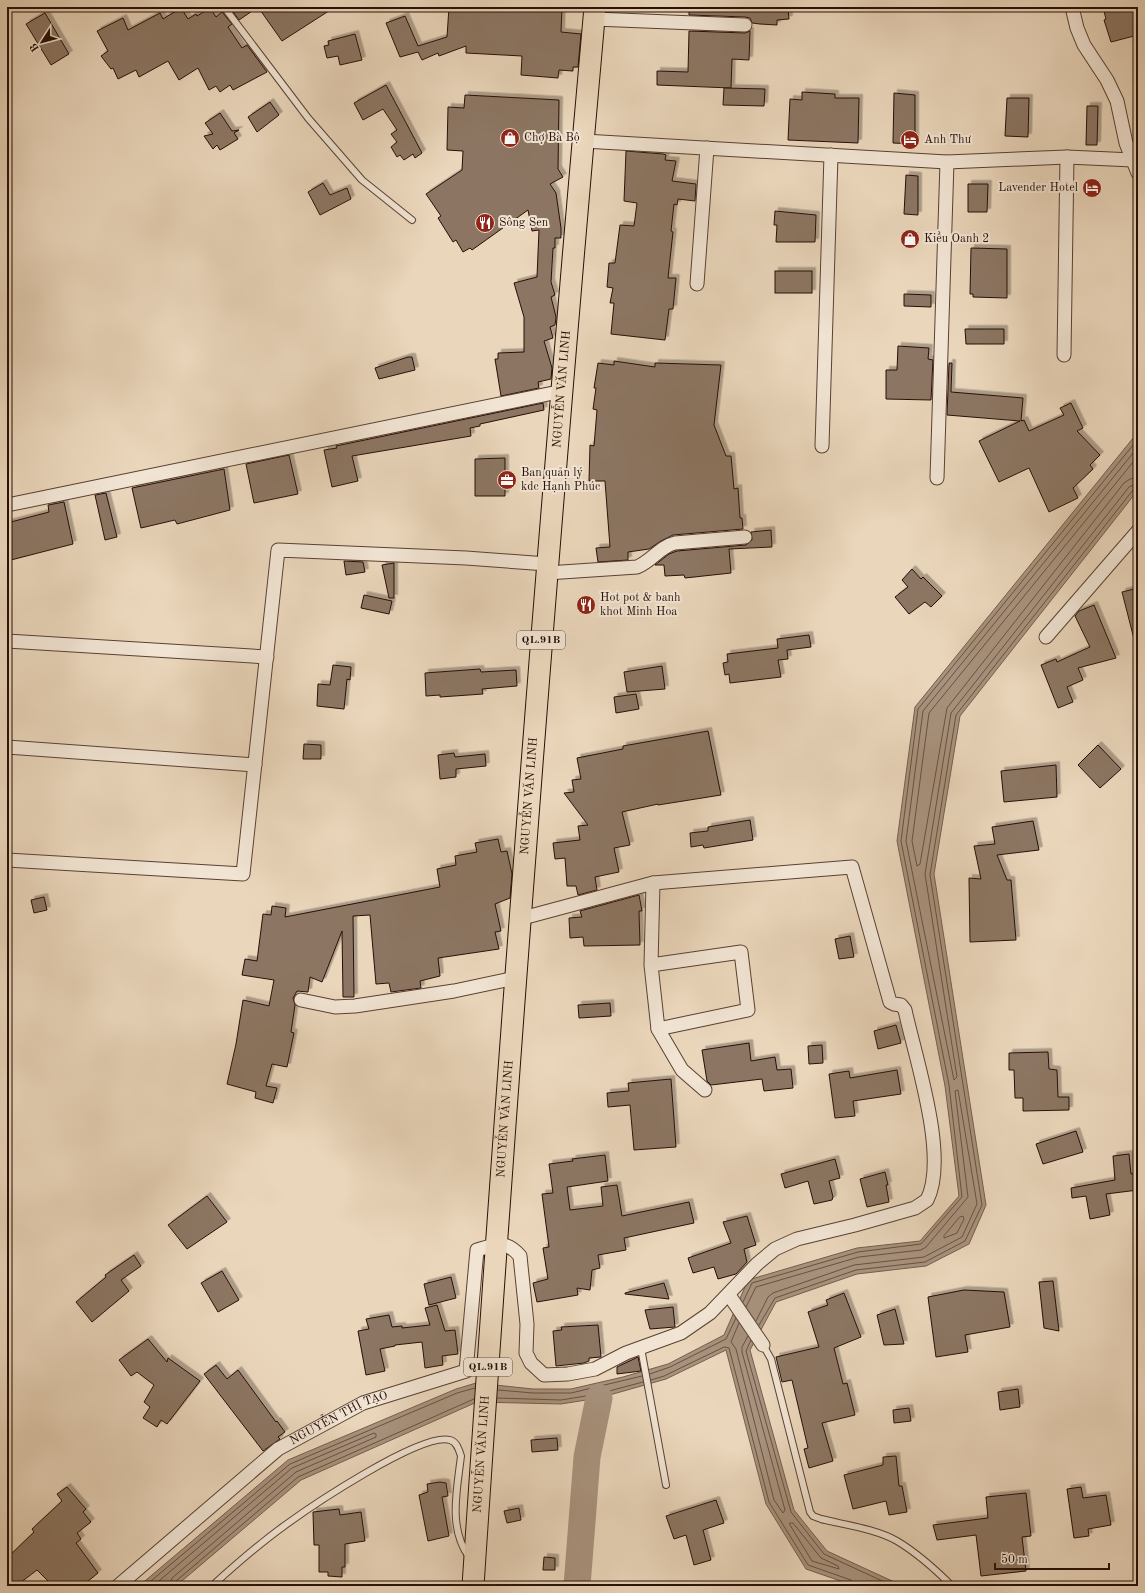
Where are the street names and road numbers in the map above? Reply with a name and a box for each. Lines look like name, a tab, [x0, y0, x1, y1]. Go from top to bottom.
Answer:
street label: NGUYỄN VĂN LINH	[549, 330, 573, 448]
road number: QL.91B	[517, 631, 565, 649]
street label: NGUYỄN VĂN LINH	[517, 737, 540, 855]
street label: NGUYỄN VĂN LINH	[493, 1060, 516, 1178]
road number: QL.91B	[464, 1358, 512, 1376]
street label: NGUYỄN THỊ TẠO	[288, 1390, 389, 1447]
street label: NGUYỄN VĂN LINH	[469, 1395, 492, 1513]

